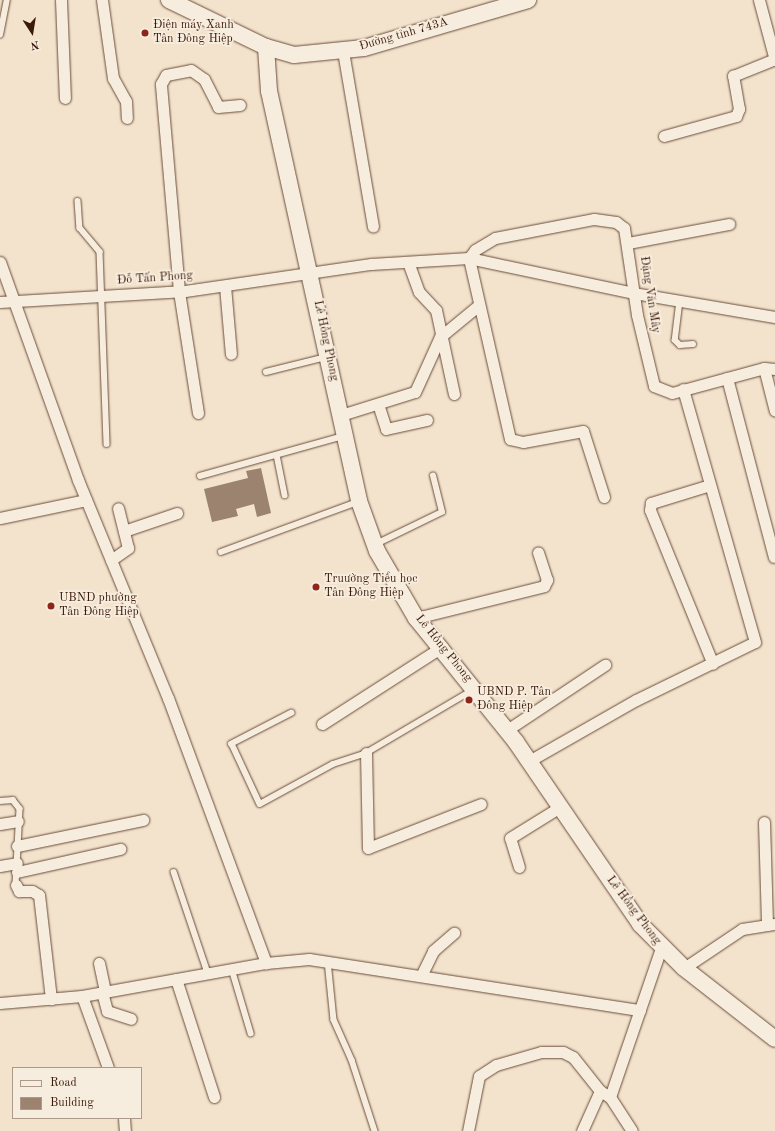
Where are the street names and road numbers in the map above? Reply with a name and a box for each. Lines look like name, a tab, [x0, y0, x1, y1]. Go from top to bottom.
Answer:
street label: Đường tỉnh 743A	[358, 15, 450, 55]
street label: Đặng Văn Mây	[636, 255, 662, 335]
street label: Đỗ Tấn Phong	[117, 269, 193, 289]
street label: Lê Hồng Phong	[309, 299, 341, 383]
street label: Lê Hồng Phong	[412, 613, 474, 685]
street label: Lê Hồng Phong	[603, 874, 663, 948]

